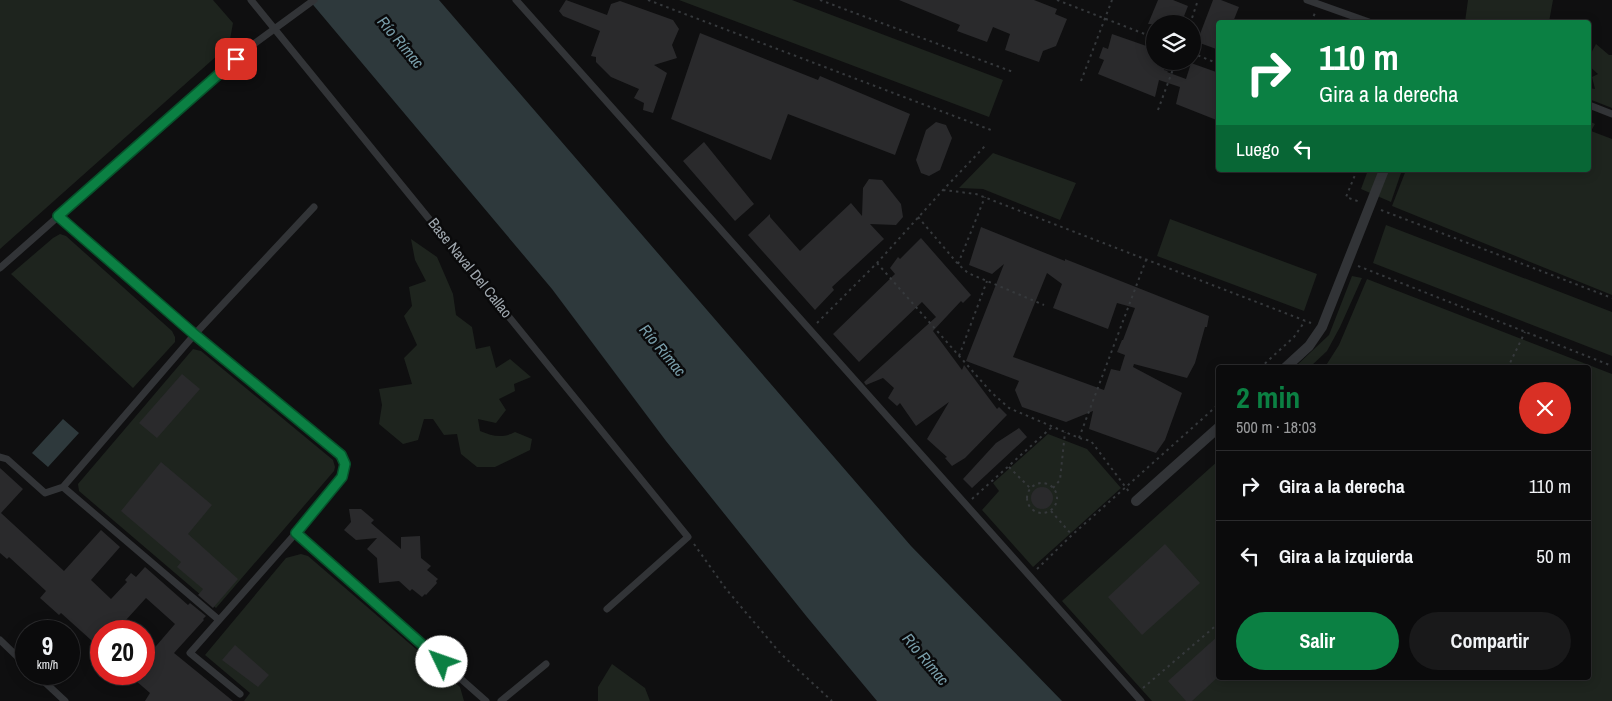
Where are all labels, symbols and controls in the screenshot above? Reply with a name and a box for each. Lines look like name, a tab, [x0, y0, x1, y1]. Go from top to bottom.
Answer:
water label: Río Rímac	[373, 11, 430, 73]
map controls	[1146, 15, 1201, 70]
button: layers	[1146, 15, 1201, 70]
text: 110 m	[1319, 34, 1399, 81]
pin	[215, 38, 257, 80]
icon: right	[1236, 40, 1301, 105]
icon: arrive	[222, 45, 250, 73]
text: Gira a la derecha	[1319, 79, 1458, 109]
icon: left	[1289, 135, 1317, 163]
text: Luego	[1236, 136, 1279, 162]
street label: Base Naval Del Callao	[424, 213, 517, 322]
water label: Río Rímac	[635, 319, 692, 381]
text: 2 min	[1236, 377, 1300, 417]
button: close	[1519, 382, 1571, 434]
text: 500 m · 18:03	[1236, 416, 1316, 438]
icon: right	[1236, 472, 1264, 500]
text: Gira a la derecha	[1279, 473, 1405, 499]
text: 110 m	[1529, 473, 1571, 499]
icon: left	[1236, 542, 1264, 570]
text: Gira a la izquierda	[1279, 543, 1413, 569]
text: 50 m	[1536, 543, 1571, 569]
button: Salir	[1236, 612, 1399, 670]
button: Compartir	[1409, 612, 1571, 670]
speed limit sign: 20	[90, 620, 155, 685]
water label: Río Rímac	[898, 628, 955, 690]
text: 9	[42, 629, 53, 663]
position arrow	[415, 635, 467, 687]
text: km/h	[37, 657, 58, 673]

